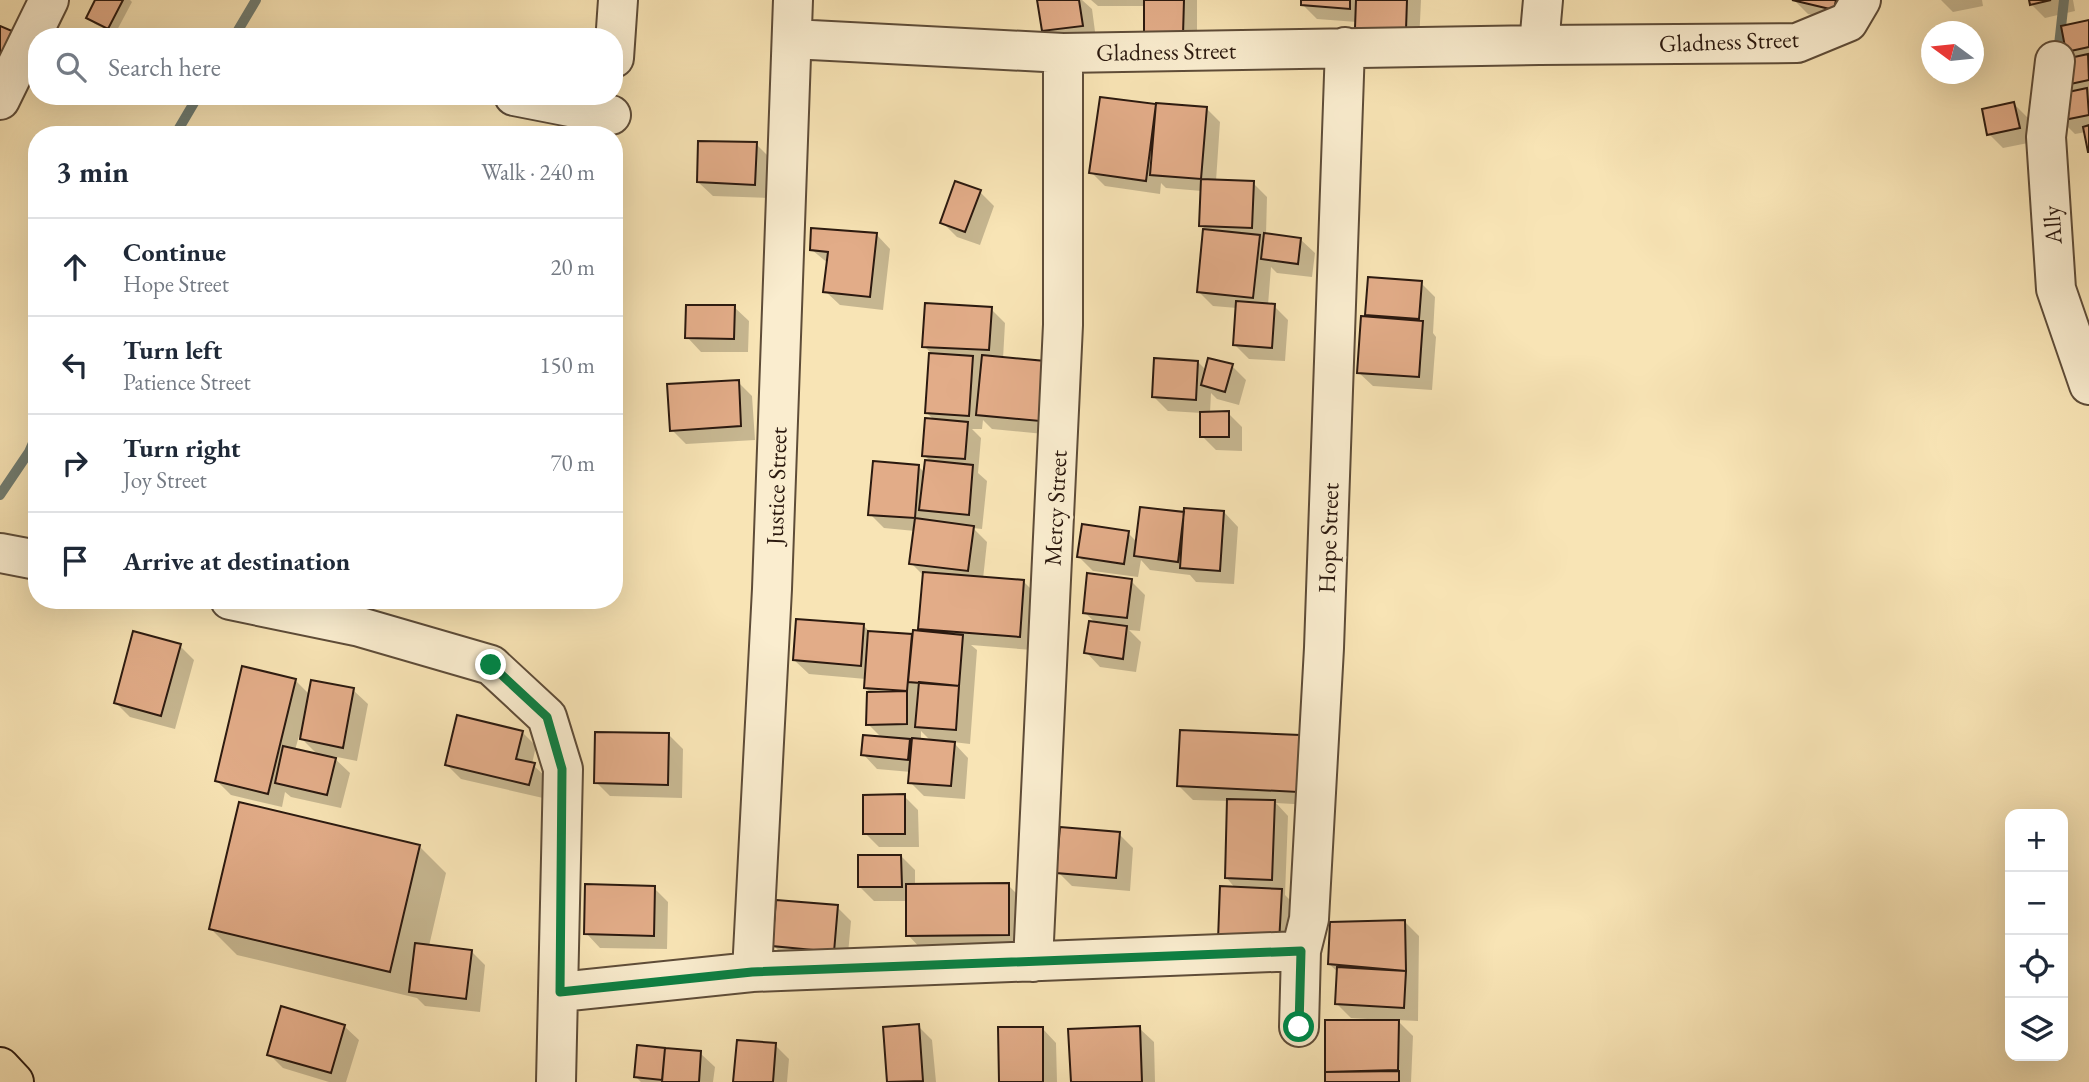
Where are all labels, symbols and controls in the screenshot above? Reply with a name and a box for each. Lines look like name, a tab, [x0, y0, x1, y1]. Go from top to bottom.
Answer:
north arrow	[1921, 21, 1984, 84]
street label: Gladness Street	[1658, 23, 1800, 59]
search box	[28, 28, 623, 105]
street label: Gladness Street	[1096, 34, 1237, 68]
icon: search	[52, 48, 90, 86]
text: Search here	[108, 50, 221, 84]
text: 3 min	[56, 152, 129, 191]
text: Walk · 240 m	[481, 157, 595, 187]
street label: Ally	[2035, 204, 2069, 246]
text: Continue	[123, 235, 226, 269]
icon: ahead	[56, 248, 94, 286]
text: 20 m	[550, 252, 595, 282]
text: Hope Street	[123, 269, 229, 299]
text: Turn left	[123, 333, 222, 367]
icon: left	[56, 346, 94, 384]
text: 150 m	[539, 350, 595, 380]
text: Patience Street	[123, 367, 251, 397]
street label: Justice Street	[758, 426, 794, 548]
text: Turn right	[123, 431, 241, 465]
icon: right	[56, 444, 94, 482]
text: 70 m	[550, 448, 595, 478]
street label: Mercy Street	[1036, 449, 1074, 567]
text: Joy Street	[123, 465, 207, 495]
street label: Hope Street	[1311, 482, 1345, 594]
icon: arrive	[56, 542, 94, 580]
text: Arrive at destination	[123, 544, 350, 578]
route end	[475, 649, 506, 680]
map controls	[2005, 809, 2068, 1061]
button: +	[2005, 809, 2068, 872]
button: −	[2005, 872, 2068, 935]
button: locate	[2005, 935, 2068, 998]
button: layers	[2005, 998, 2068, 1061]
route start	[1283, 1011, 1314, 1042]

